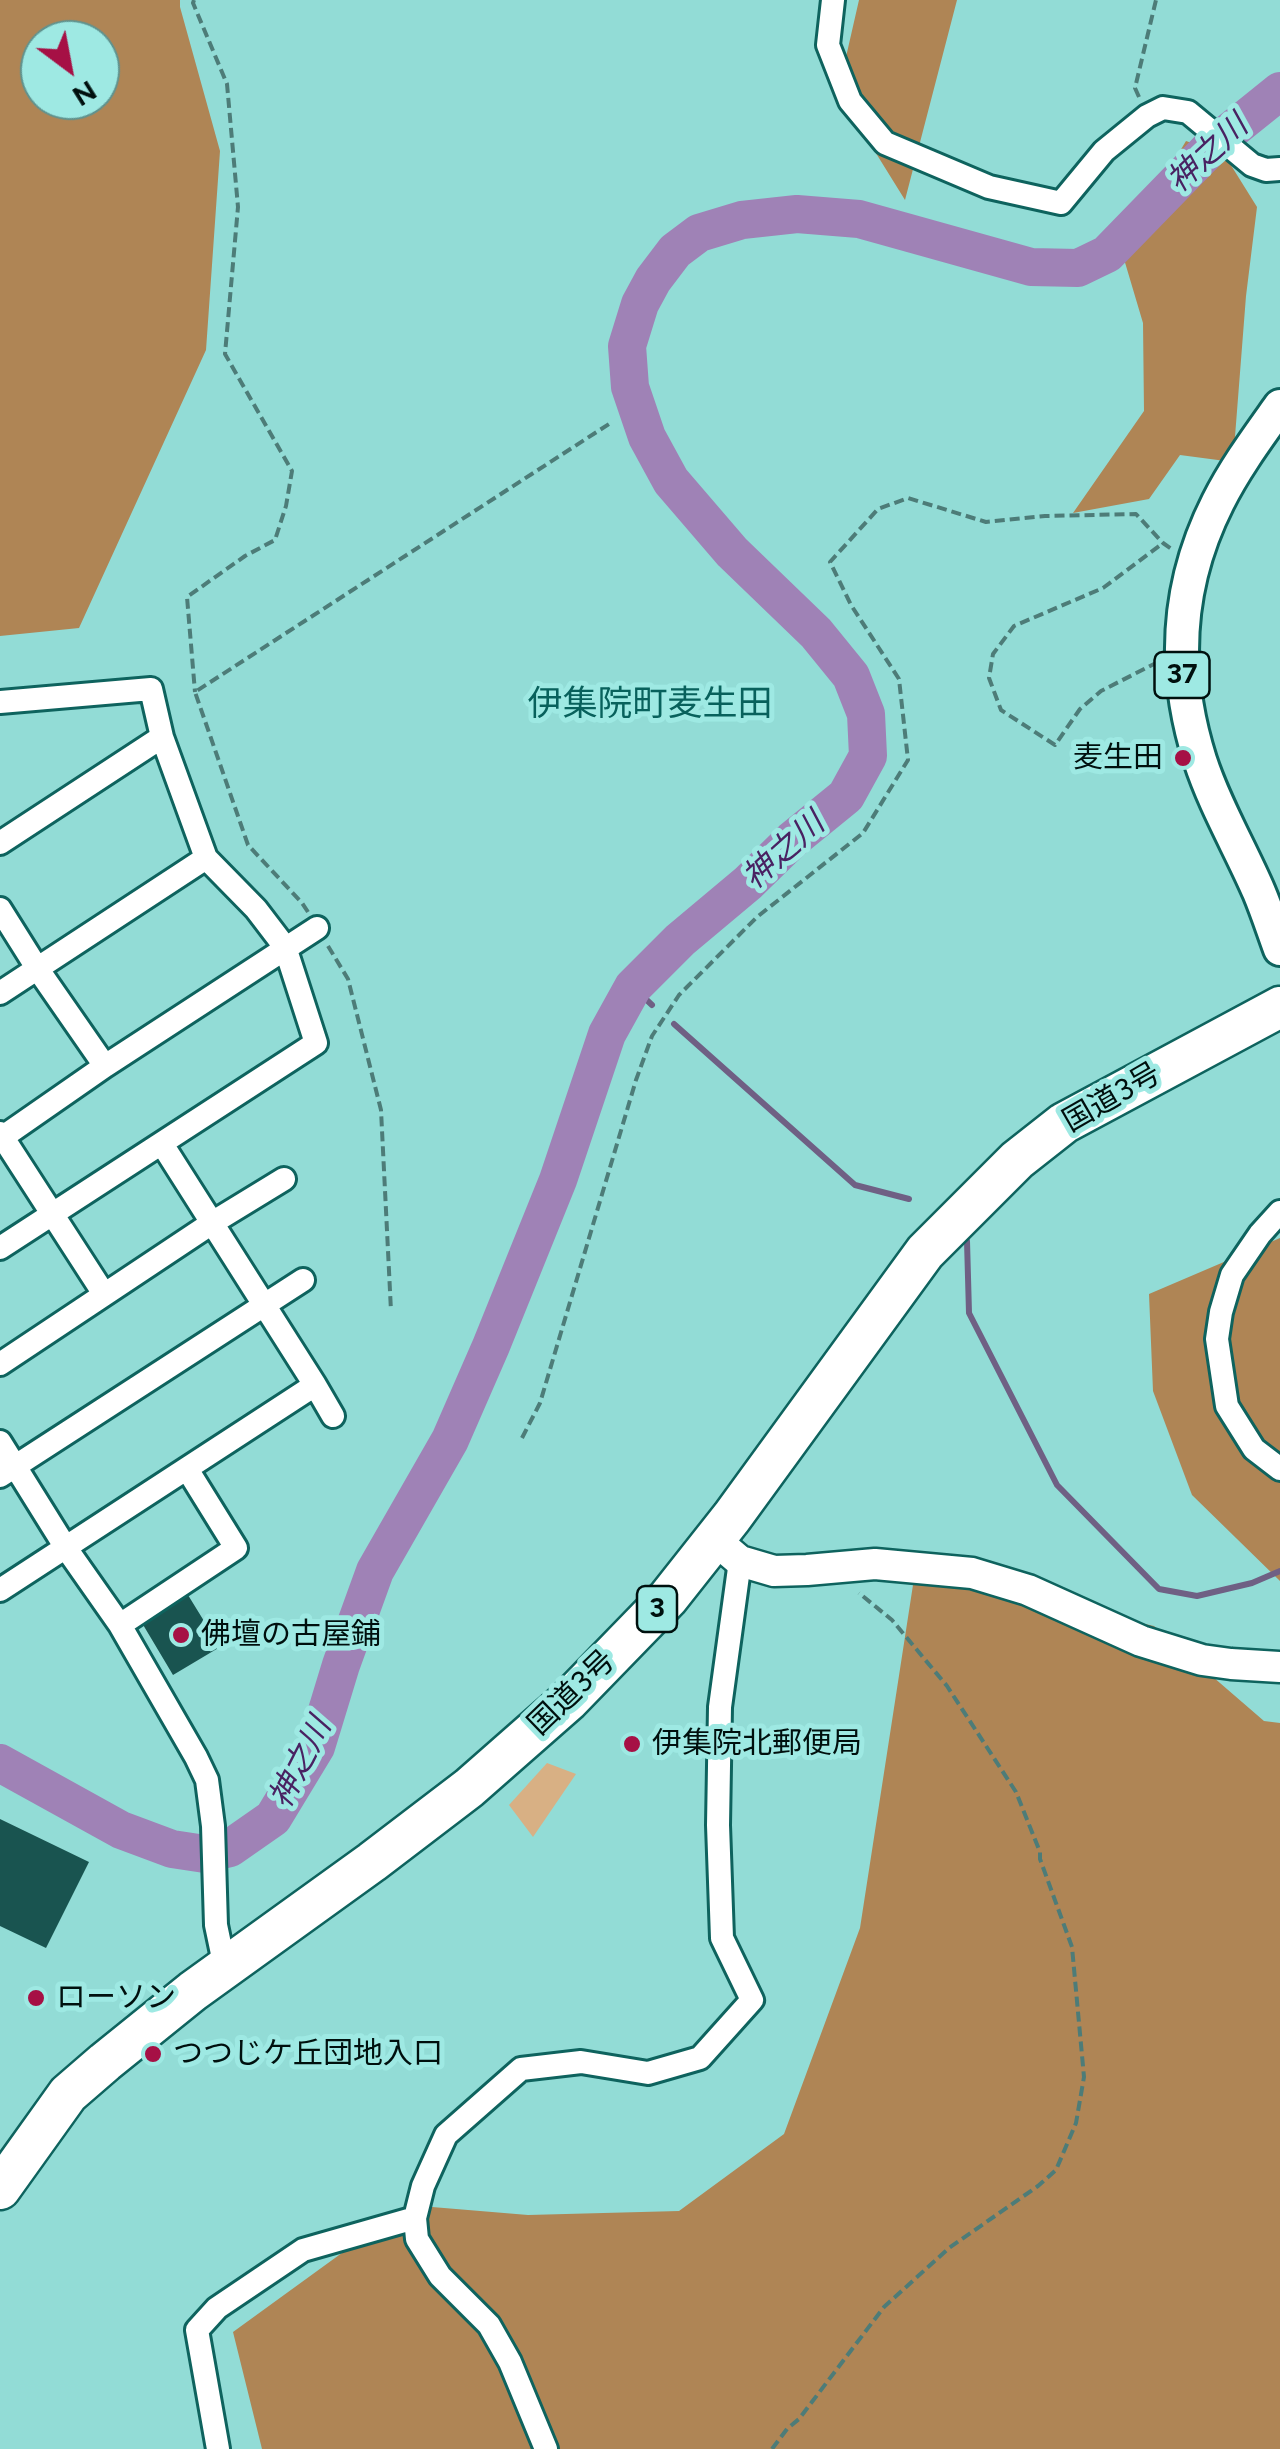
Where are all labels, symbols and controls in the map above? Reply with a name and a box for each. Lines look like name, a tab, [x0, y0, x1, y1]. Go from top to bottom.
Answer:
north arrow	[20, 20, 120, 120]
text: N	[67, 74, 103, 114]
water label: 神之川	[1160, 107, 1256, 201]
road number: 37	[1154, 652, 1210, 698]
district label: 伊集院町麦生田	[528, 684, 772, 726]
place label: 麦生田	[1073, 740, 1163, 776]
marker: 麦生田	[1172, 747, 1194, 769]
water label: 神之川	[735, 805, 833, 897]
street label: 国道3号	[1057, 1056, 1167, 1140]
road number: 3	[637, 1586, 677, 1632]
place label: 佛壇の古屋鋪	[201, 1617, 381, 1653]
marker: 佛壇の古屋鋪	[170, 1624, 192, 1646]
street label: 国道3号	[521, 1643, 623, 1743]
water label: 神之川	[262, 1712, 340, 1814]
place label: 伊集院北郵便局	[652, 1726, 862, 1762]
marker: 伊集院北郵便局	[621, 1733, 643, 1755]
place label: ローソン	[56, 1980, 176, 2016]
marker: ローソン	[25, 1987, 47, 2009]
place label: つつじケ丘団地入口	[173, 2036, 443, 2072]
marker: つつじケ丘団地入口	[142, 2043, 164, 2065]

